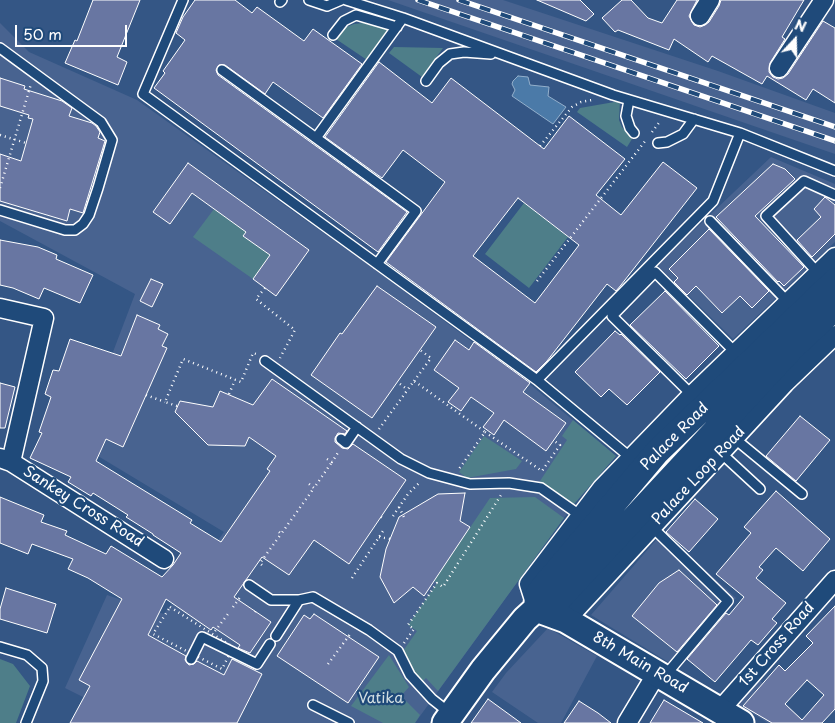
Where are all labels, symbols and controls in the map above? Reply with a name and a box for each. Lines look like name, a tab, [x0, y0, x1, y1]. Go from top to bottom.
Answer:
text: N	[792, 14, 809, 37]
scale bar	[18, 15, 130, 47]
north arrow	[770, 15, 820, 65]
text: 50 m	[23, 22, 62, 45]
street label: Palace Road	[637, 399, 713, 475]
street label: Palace Loop Road	[649, 423, 749, 529]
street label: Sankey Cross Road	[19, 463, 147, 551]
street label: 1st Cross Road	[735, 599, 819, 691]
street label: 8th Main Road	[589, 628, 691, 698]
park label: Vatika	[358, 690, 404, 708]

